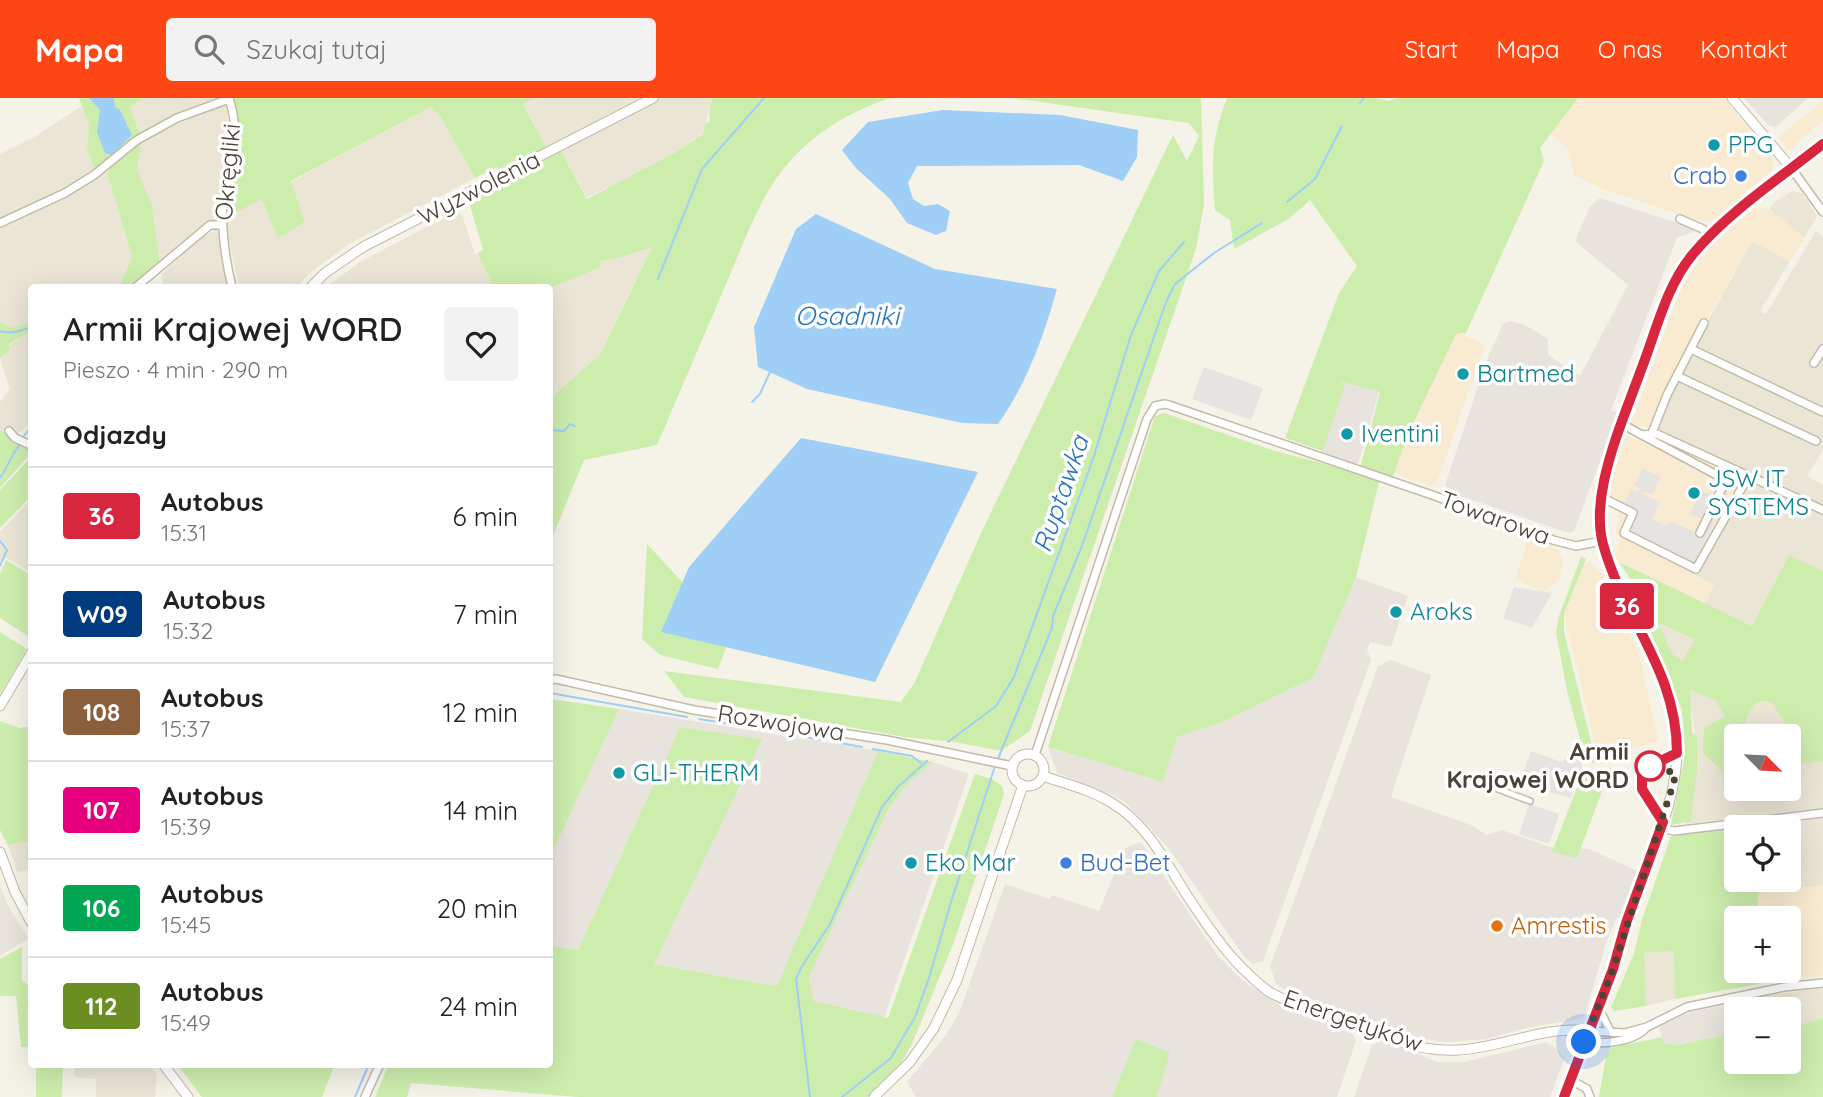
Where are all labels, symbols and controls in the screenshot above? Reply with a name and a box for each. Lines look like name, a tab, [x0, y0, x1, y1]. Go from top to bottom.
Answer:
search box	[166, 18, 656, 81]
text: Mapa	[35, 29, 124, 70]
icon: search	[190, 30, 228, 68]
text: Szukaj tutaj	[246, 33, 387, 66]
text: Start	[1405, 34, 1458, 64]
text: Mapa	[1496, 34, 1560, 64]
text: O nas	[1598, 34, 1662, 64]
text: Kontakt	[1700, 34, 1788, 64]
street label: Okręgliki	[208, 122, 246, 222]
place label: PPG	[1728, 129, 1773, 159]
marker: PPG	[1706, 137, 1722, 153]
street label: Wyzwolenia	[412, 143, 545, 231]
place label: Crab	[1673, 160, 1727, 190]
marker: Crab	[1733, 168, 1749, 184]
water label: Osadniki	[795, 299, 902, 332]
button: heart	[444, 307, 518, 381]
text: Armii Krajowej WORD	[63, 308, 402, 349]
text: Pieszo · 4 min · 290 m	[63, 355, 288, 384]
place label: Bartmed	[1477, 358, 1575, 388]
marker: Bartmed	[1455, 366, 1471, 382]
text: Odjazdy	[63, 418, 167, 451]
place label: Iventini	[1361, 418, 1439, 448]
marker: Iventini	[1339, 426, 1355, 442]
water label: Ruptawka	[1025, 430, 1096, 557]
place label: JSW IT SYSTEMS	[1708, 463, 1809, 521]
street label: Towarowa	[1436, 483, 1554, 551]
text: Autobus	[161, 485, 263, 518]
marker: JSW IT SYSTEMS	[1686, 485, 1702, 501]
text: 6 min	[453, 500, 518, 533]
text: 36	[88, 501, 115, 531]
text: 15:31	[161, 518, 207, 547]
text: Autobus	[163, 583, 265, 616]
line badge: 36	[1596, 583, 1658, 629]
text: 36	[1614, 591, 1640, 621]
place label: Aroks	[1410, 596, 1473, 626]
text: 7 min	[453, 598, 518, 631]
text: W09	[77, 599, 128, 629]
marker: Aroks	[1388, 604, 1404, 620]
text: 15:32	[163, 616, 213, 645]
text: Autobus	[161, 681, 263, 714]
text: 12 min	[443, 696, 518, 729]
text: 108	[83, 697, 120, 727]
street label: Rozwojowa	[716, 697, 847, 747]
text: 15:37	[161, 714, 210, 743]
north arrow	[1724, 724, 1801, 802]
map controls	[1724, 724, 1801, 1074]
place label: Armii Krajowej WORD	[1446, 736, 1629, 794]
marker: Armii Krajowej WORD	[1635, 751, 1665, 781]
place label: GLI-THERM	[633, 757, 759, 787]
marker: GLI-THERM	[611, 765, 627, 781]
text: Autobus	[161, 779, 263, 812]
text: 14 min	[444, 794, 518, 827]
text: 107	[83, 795, 120, 825]
text: 15:39	[161, 812, 211, 841]
button: locate	[1724, 815, 1801, 892]
place label: Eko Mar	[925, 847, 1016, 877]
place label: Bud-Bet	[1080, 847, 1170, 877]
marker: Eko Mar	[903, 855, 919, 871]
marker: Bud-Bet	[1058, 855, 1074, 871]
text: Autobus	[161, 877, 263, 910]
text: 20 min	[437, 892, 518, 925]
text: 106	[83, 893, 120, 923]
button: +	[1724, 906, 1801, 983]
text: 15:45	[161, 910, 211, 939]
place label: Amrestis	[1511, 910, 1606, 940]
marker: Amrestis	[1489, 918, 1505, 934]
text: Autobus	[161, 975, 263, 1008]
street label: Energetyków	[1280, 982, 1427, 1058]
text: 24 min	[439, 990, 518, 1023]
text: 112	[85, 991, 118, 1021]
button: −	[1724, 997, 1801, 1074]
text: 15:49	[161, 1008, 211, 1037]
your location	[1566, 1024, 1601, 1059]

